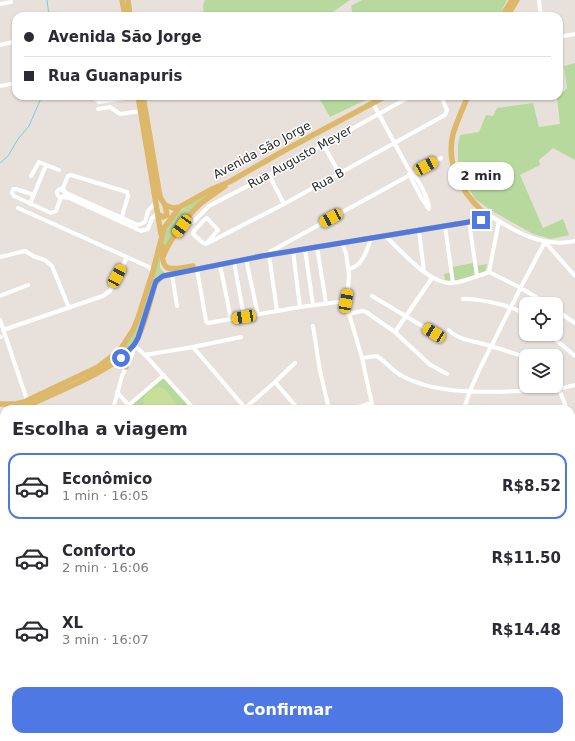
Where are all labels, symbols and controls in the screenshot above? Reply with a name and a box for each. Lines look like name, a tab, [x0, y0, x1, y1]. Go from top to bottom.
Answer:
text: Avenida São Jorge	[48, 28, 202, 46]
text: Rua Guanapuris	[48, 67, 182, 85]
street label: Avenida São Jorge	[211, 118, 313, 182]
street label: Rua Augusto Meyer	[245, 123, 355, 191]
car	[413, 155, 439, 177]
callout: 2 min	[448, 162, 514, 190]
street label: Rua B	[309, 165, 347, 195]
text: 2 min	[461, 168, 501, 183]
car	[318, 207, 344, 229]
route end	[472, 211, 490, 229]
car	[170, 213, 194, 239]
car	[106, 263, 128, 289]
car	[338, 288, 354, 314]
map controls	[519, 297, 563, 393]
button: locate	[519, 297, 563, 341]
car	[231, 309, 257, 325]
car	[421, 322, 447, 344]
route start	[112, 349, 130, 367]
button: layers	[519, 349, 563, 393]
text: Escolha a viagem	[12, 418, 188, 439]
icon: car	[14, 468, 50, 504]
text: Econômico	[62, 470, 152, 488]
text: R$8.52	[502, 477, 561, 495]
text: 1 min · 16:05	[62, 488, 149, 503]
icon: car	[14, 540, 50, 576]
text: Conforto	[62, 542, 136, 560]
text: R$11.50	[492, 549, 561, 567]
text: 2 min · 16:06	[62, 560, 149, 575]
icon: car	[14, 612, 50, 648]
text: XL	[62, 614, 83, 632]
text: R$14.48	[492, 621, 561, 639]
text: 3 min · 16:07	[62, 632, 149, 647]
button: Confirmar	[12, 687, 563, 733]

